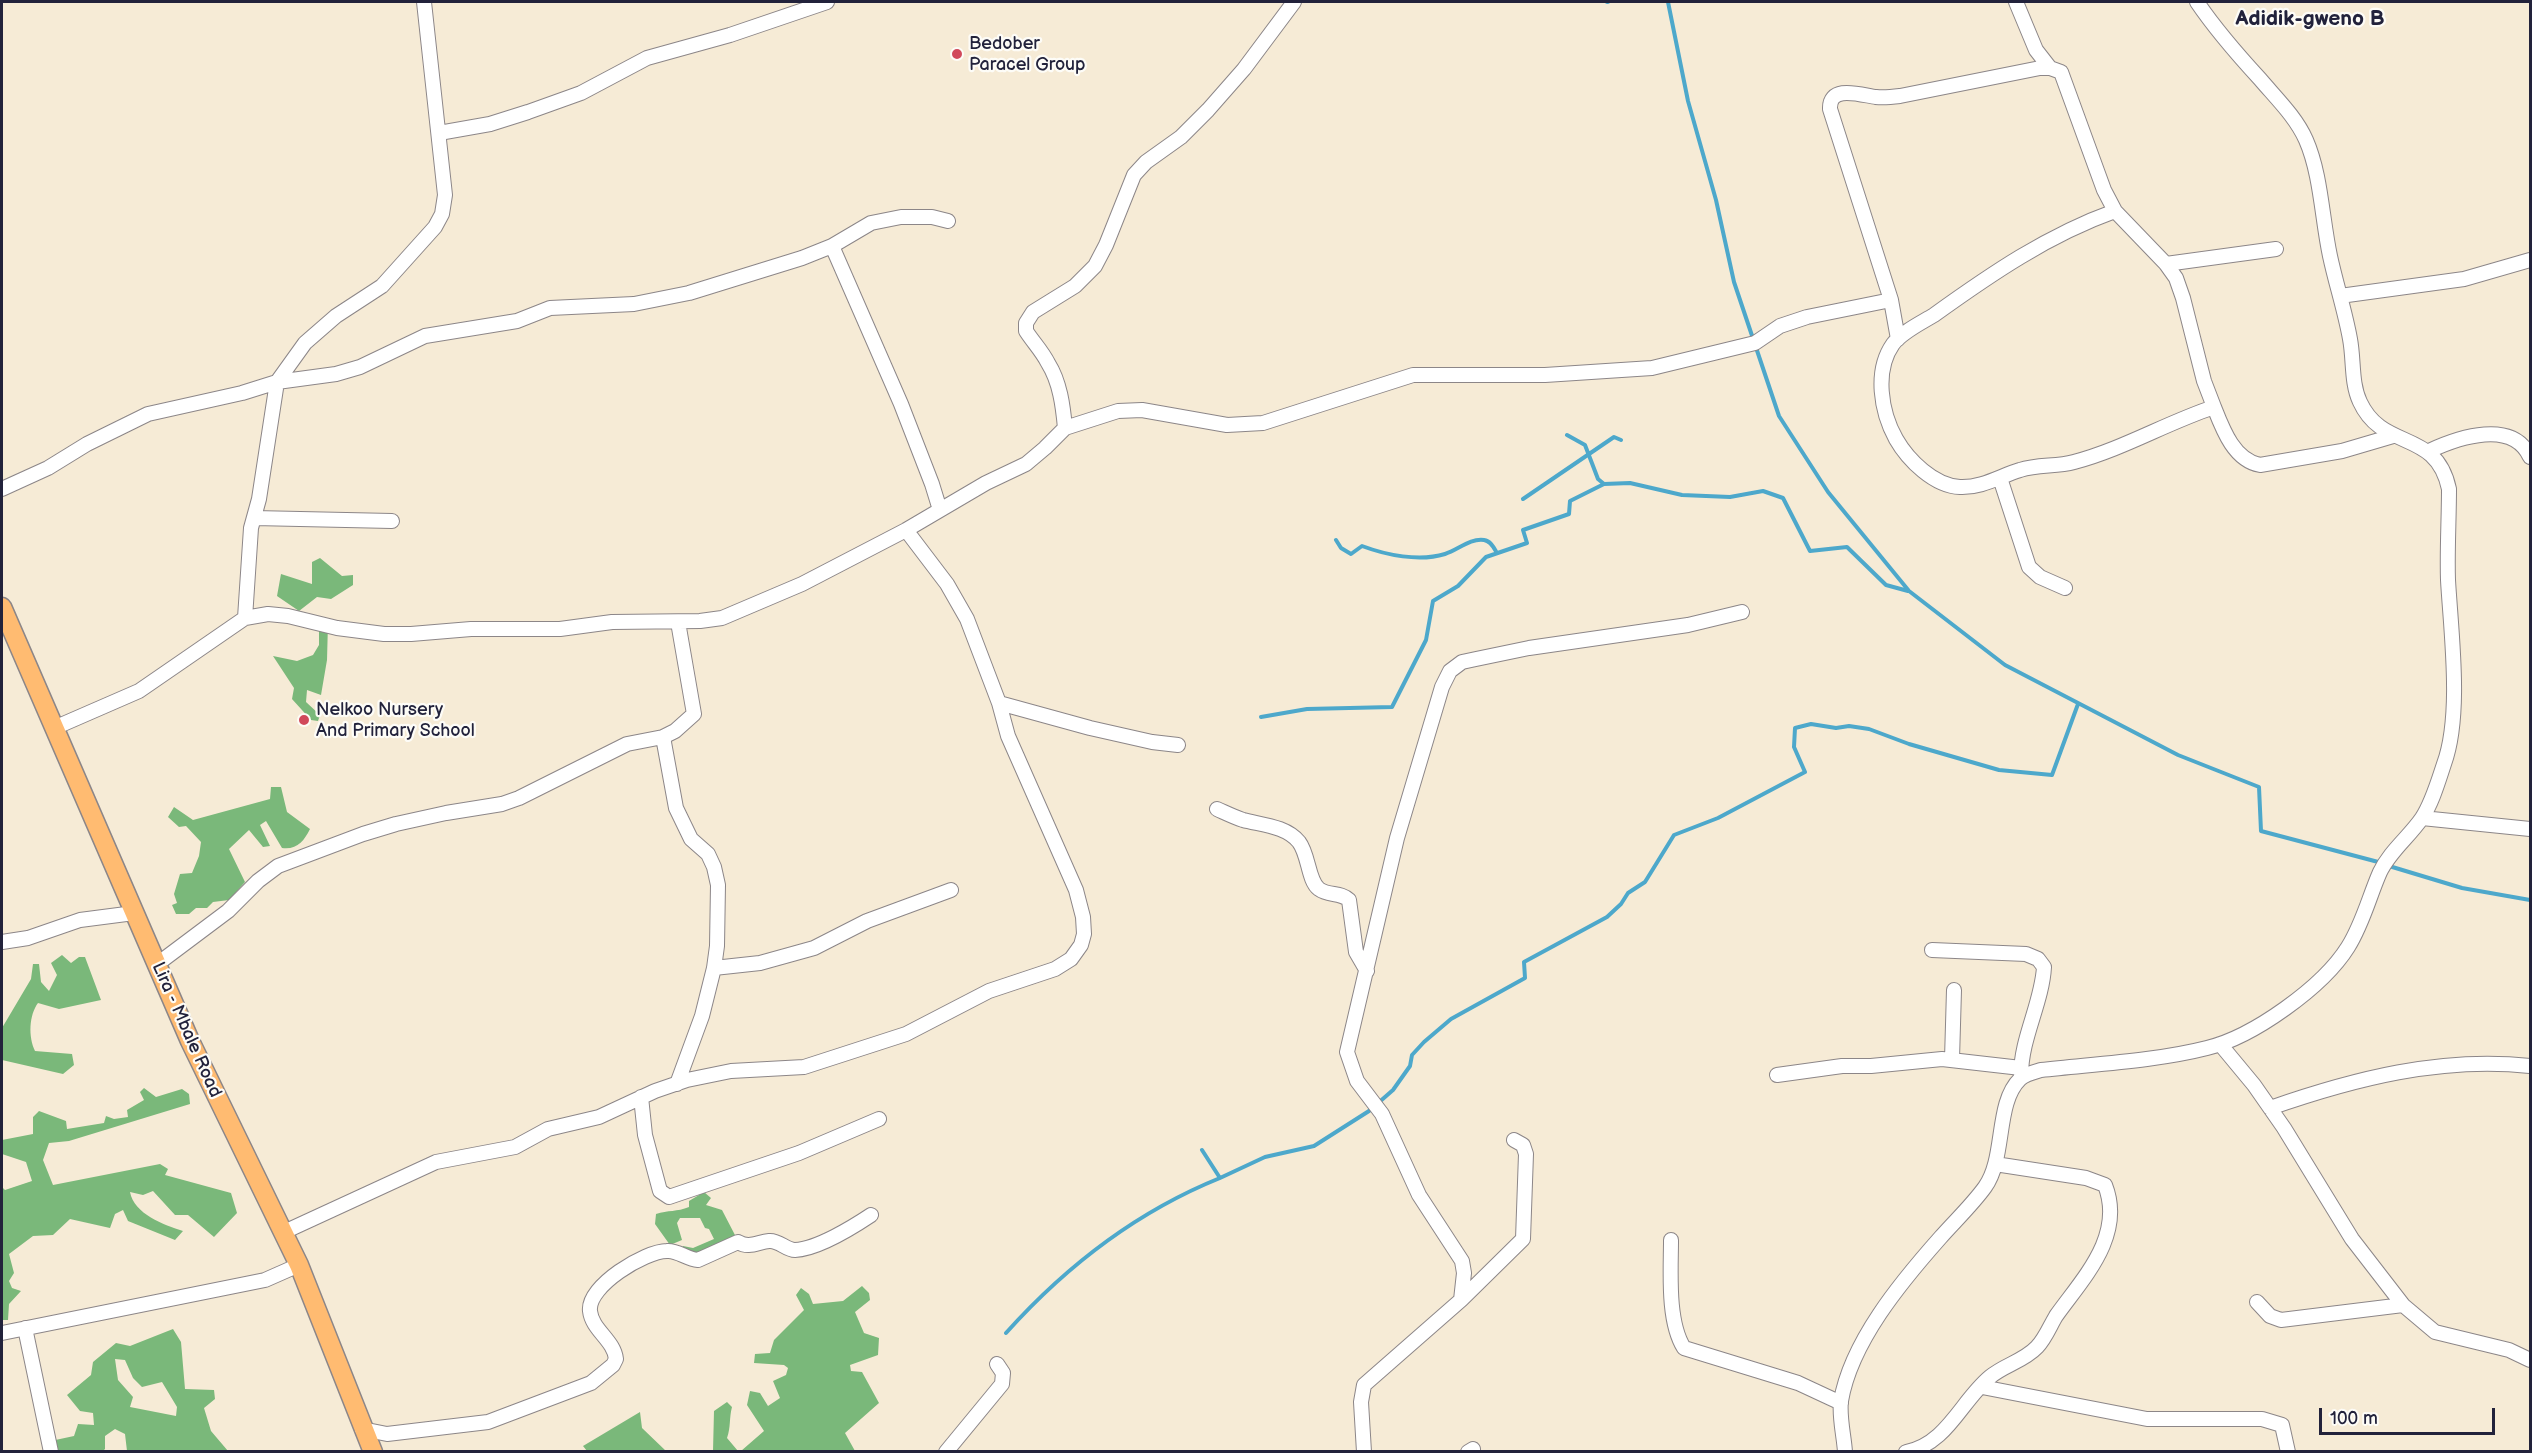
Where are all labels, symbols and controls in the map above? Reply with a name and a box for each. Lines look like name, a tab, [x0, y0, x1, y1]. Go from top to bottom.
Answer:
district label: Adidik-gweno B	[2236, 7, 2384, 33]
place label: Bedober Paracel Group	[969, 33, 1085, 76]
marker: Bedober Paracel Group	[950, 47, 964, 61]
place label: Nelkoo Nursery And Primary School	[316, 699, 475, 742]
marker: Nelkoo Nursery And Primary School	[297, 713, 311, 727]
street label: Lira - Mbale Road	[146, 959, 226, 1101]
scale bar	[2322, 1396, 2498, 1434]
text: 100 m	[2330, 1408, 2378, 1429]

